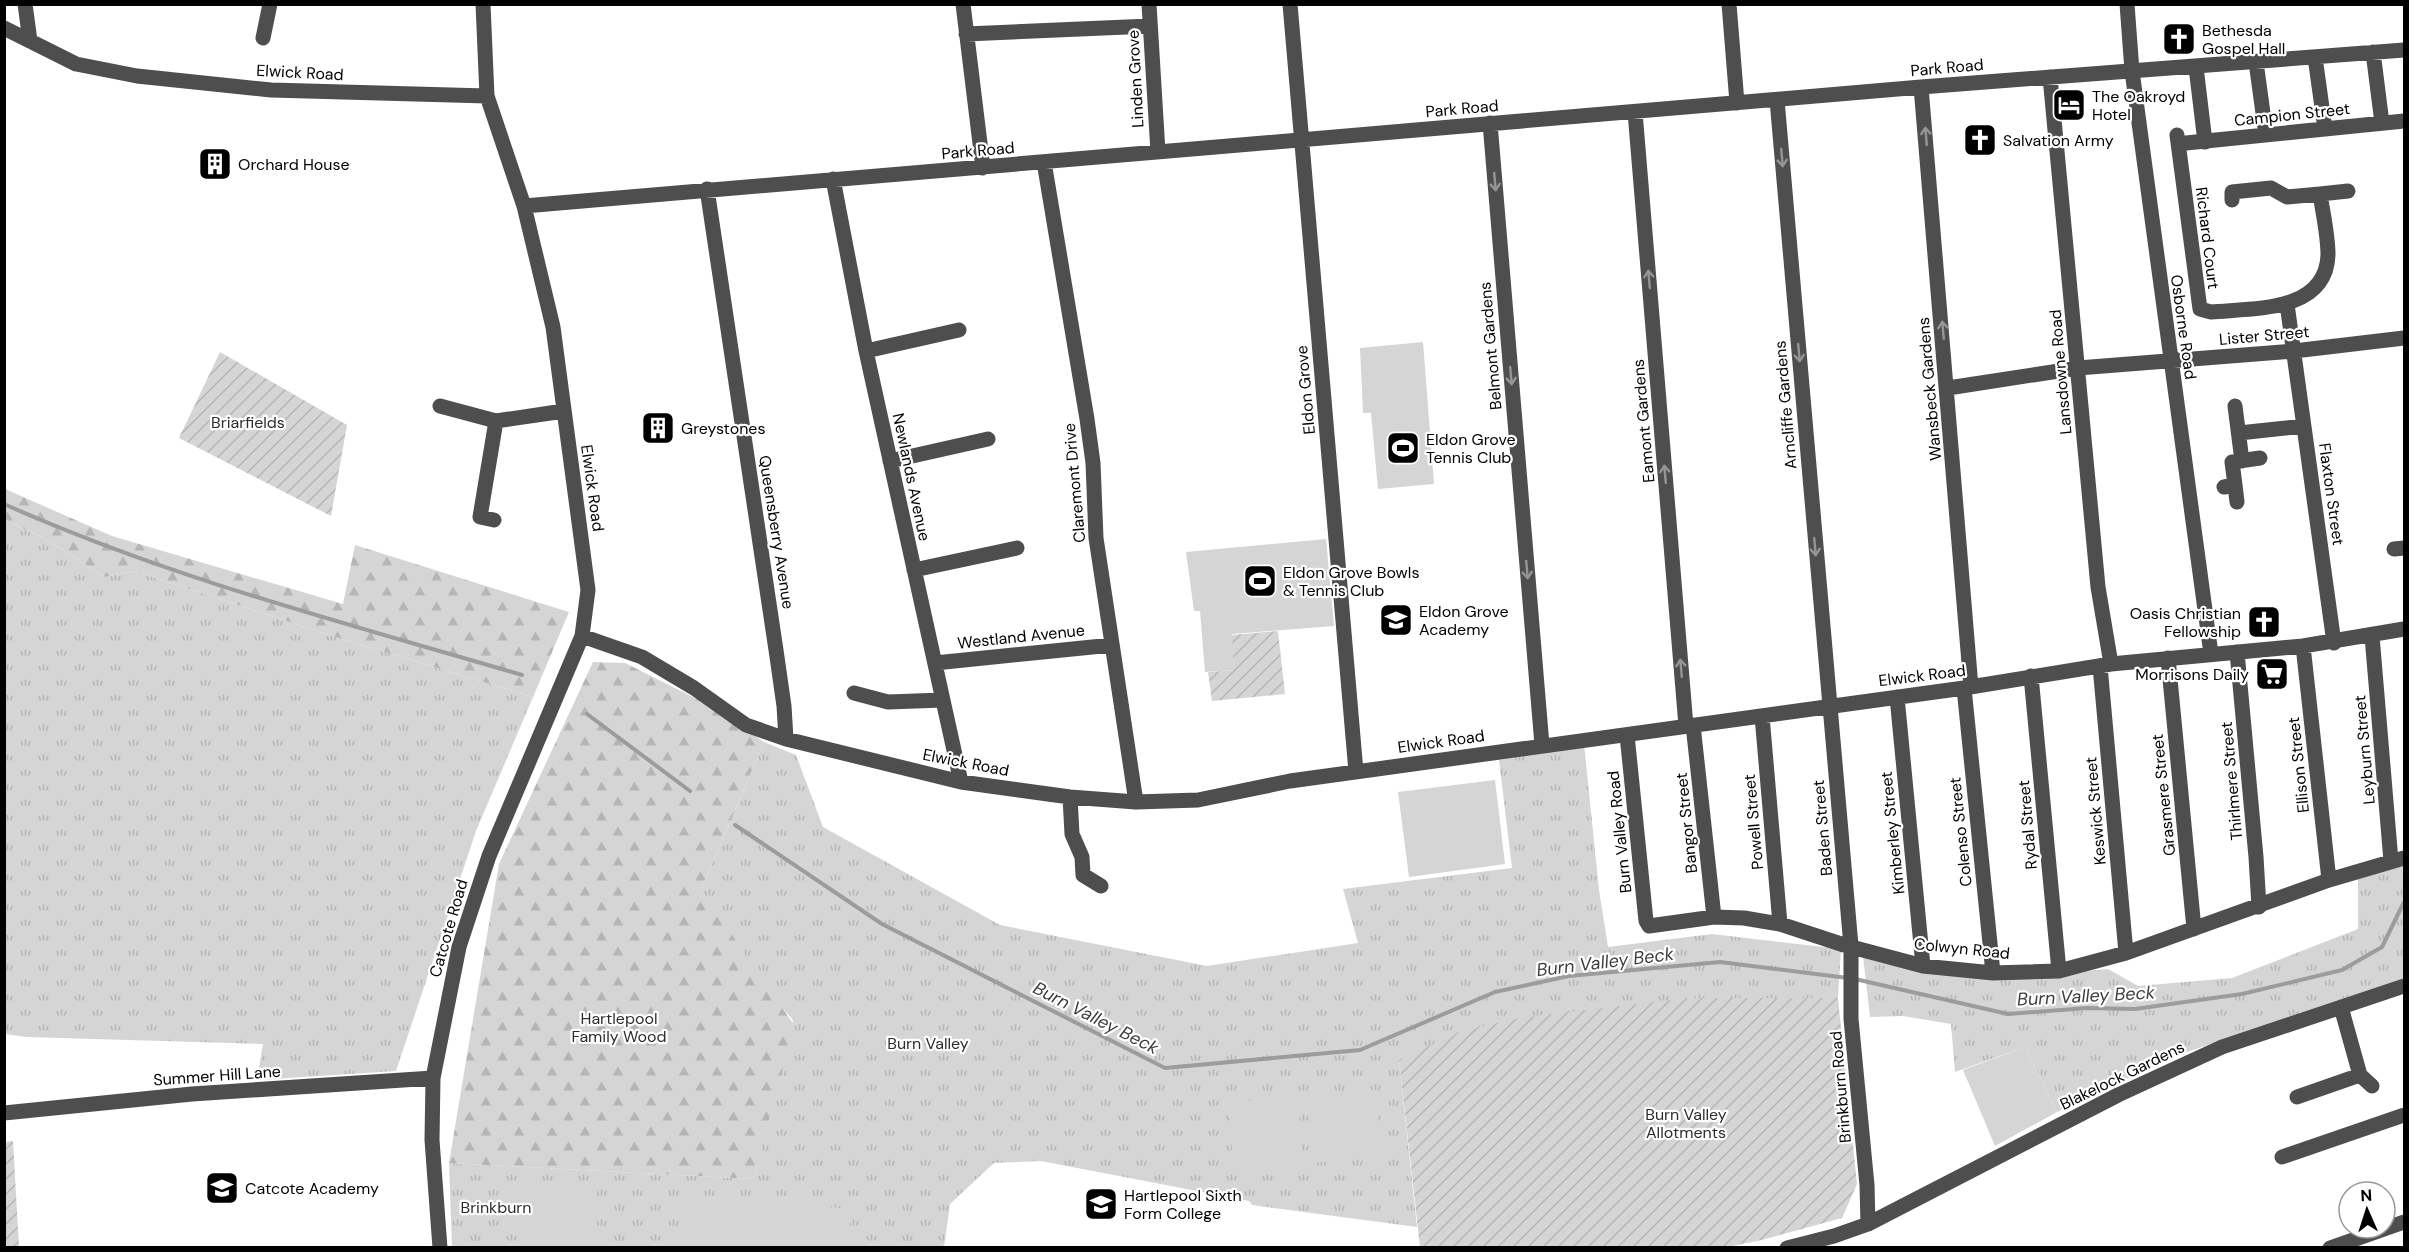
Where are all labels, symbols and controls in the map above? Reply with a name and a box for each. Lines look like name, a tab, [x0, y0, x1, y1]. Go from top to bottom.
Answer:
place label: Bethesda Gospel Hall	[2202, 20, 2285, 59]
church icon: Bethesda Gospel Hall	[2161, 21, 2197, 57]
street label: Linden Grove	[1122, 30, 1149, 128]
street label: Park Road	[1910, 54, 1984, 81]
street label: Elwick Road	[256, 60, 344, 85]
place label: The Oakroyd Hotel	[2092, 86, 2185, 125]
hotel icon: The Oakroyd Hotel	[2051, 87, 2087, 123]
street label: Park Road	[1425, 95, 1499, 122]
street label: Campion Street	[2233, 98, 2351, 131]
church icon: Salvation Army	[1962, 122, 1998, 158]
one-way arrow	[1920, 126, 1931, 146]
place label: Salvation Army	[2003, 130, 2114, 151]
street label: Park Road	[941, 137, 1015, 164]
building icon: Orchard House	[197, 146, 233, 182]
one-way arrow	[1777, 148, 1788, 168]
place label: Orchard House	[238, 154, 350, 175]
one-way arrow	[1489, 171, 1500, 191]
street label: Richard Court	[2191, 186, 2224, 290]
one-way arrow	[1643, 270, 1654, 290]
street label: Osborne Road	[2166, 273, 2201, 381]
street label: Belmont Gardens	[1474, 281, 1507, 411]
street label: Lansdowne Road	[2045, 308, 2076, 435]
street label: Wansbeck Gardens	[1913, 316, 1946, 462]
one-way arrow	[1937, 320, 1948, 340]
street label: Lister Street	[2218, 321, 2310, 350]
street label: Arncliffe Gardens	[1769, 340, 1802, 470]
one-way arrow	[1793, 342, 1804, 362]
street label: Eldon Grove	[1291, 344, 1320, 435]
street label: Eamont Gardens	[1628, 358, 1659, 484]
one-way arrow	[1506, 366, 1517, 386]
building icon: Greystones	[640, 410, 676, 446]
street label: Newlands Avenue	[888, 411, 935, 543]
park label: Briarfields	[211, 412, 285, 433]
place label: Greystones	[681, 418, 765, 439]
street label: Claremont Drive	[1059, 422, 1090, 544]
place label: Eldon Grove Tennis Club	[1426, 429, 1516, 468]
sports icon: Eldon Grove Tennis Club	[1385, 430, 1421, 466]
street label: Flaxton Street	[2314, 442, 2349, 547]
street label: Elwick Road	[576, 443, 609, 533]
street label: Queensberry Avenue	[754, 454, 799, 610]
one-way arrow	[1659, 464, 1670, 484]
one-way arrow	[1810, 537, 1821, 557]
one-way arrow	[1522, 560, 1533, 580]
place label: Eldon Grove Bowls & Tennis Club	[1283, 562, 1419, 601]
sports icon: Eldon Grove Bowls & Tennis Club	[1242, 563, 1278, 599]
place label: Eldon Grove Academy	[1419, 601, 1509, 640]
school or university icon: Eldon Grove Academy	[1378, 602, 1414, 638]
place label: Oasis Christian Fellowship	[2130, 603, 2241, 642]
church icon: Oasis Christian Fellowship	[2246, 604, 2282, 640]
street label: Westland Avenue	[956, 619, 1086, 654]
supermarket icon: Morrisons Daily	[2254, 656, 2290, 692]
one-way arrow	[1675, 659, 1686, 679]
street label: Elwick Road	[1877, 660, 1967, 691]
place label: Morrisons Daily	[2135, 664, 2249, 685]
street label: Leyburn Street	[2349, 694, 2380, 805]
street label: Ellison Street	[2283, 716, 2314, 814]
street label: Thirlmere Street	[2216, 721, 2247, 841]
street label: Elwick Road	[1396, 725, 1486, 758]
street label: Grasmere Street	[2147, 733, 2180, 857]
street label: Elwick Road	[921, 744, 1011, 781]
street label: Keswick Street	[2080, 756, 2111, 866]
street label: Burn Valley Road	[1603, 770, 1636, 894]
street label: Kimberley Street	[1876, 771, 1909, 895]
street label: Bangor Street	[1671, 772, 1702, 874]
street label: Powell Street	[1739, 773, 1768, 871]
street label: Colenso Street	[1944, 776, 1977, 888]
street label: Baden Street	[1808, 779, 1837, 877]
street label: Rydal Street	[2013, 779, 2042, 870]
street label: Catcote Road	[424, 877, 472, 980]
street label: Colwyn Road	[1913, 933, 2011, 964]
water label: Burn Valley Beck	[1535, 942, 1676, 982]
water label: Burn Valley Beck	[1029, 976, 1164, 1060]
water label: Burn Valley Beck	[2016, 980, 2156, 1012]
park label: Hartlepool Family Wood	[571, 1008, 667, 1047]
street label: Brinkburn Road	[1825, 1030, 1856, 1144]
park label: Burn Valley	[887, 1033, 969, 1054]
street label: Blakelock Gardens	[2057, 1036, 2188, 1115]
street label: Summer Hill Lane	[153, 1061, 281, 1090]
park label: Burn Valley Allotments	[1645, 1104, 1727, 1143]
school or university icon: Catcote Academy	[204, 1170, 240, 1206]
place label: Catcote Academy	[245, 1178, 379, 1199]
north arrow	[2337, 1180, 2397, 1240]
place label: Hartlepool Sixth Form College	[1124, 1185, 1242, 1224]
text: N	[2360, 1185, 2373, 1206]
school or university icon: Hartlepool Sixth Form College	[1083, 1186, 1119, 1222]
park label: Brinkburn	[461, 1197, 531, 1218]

